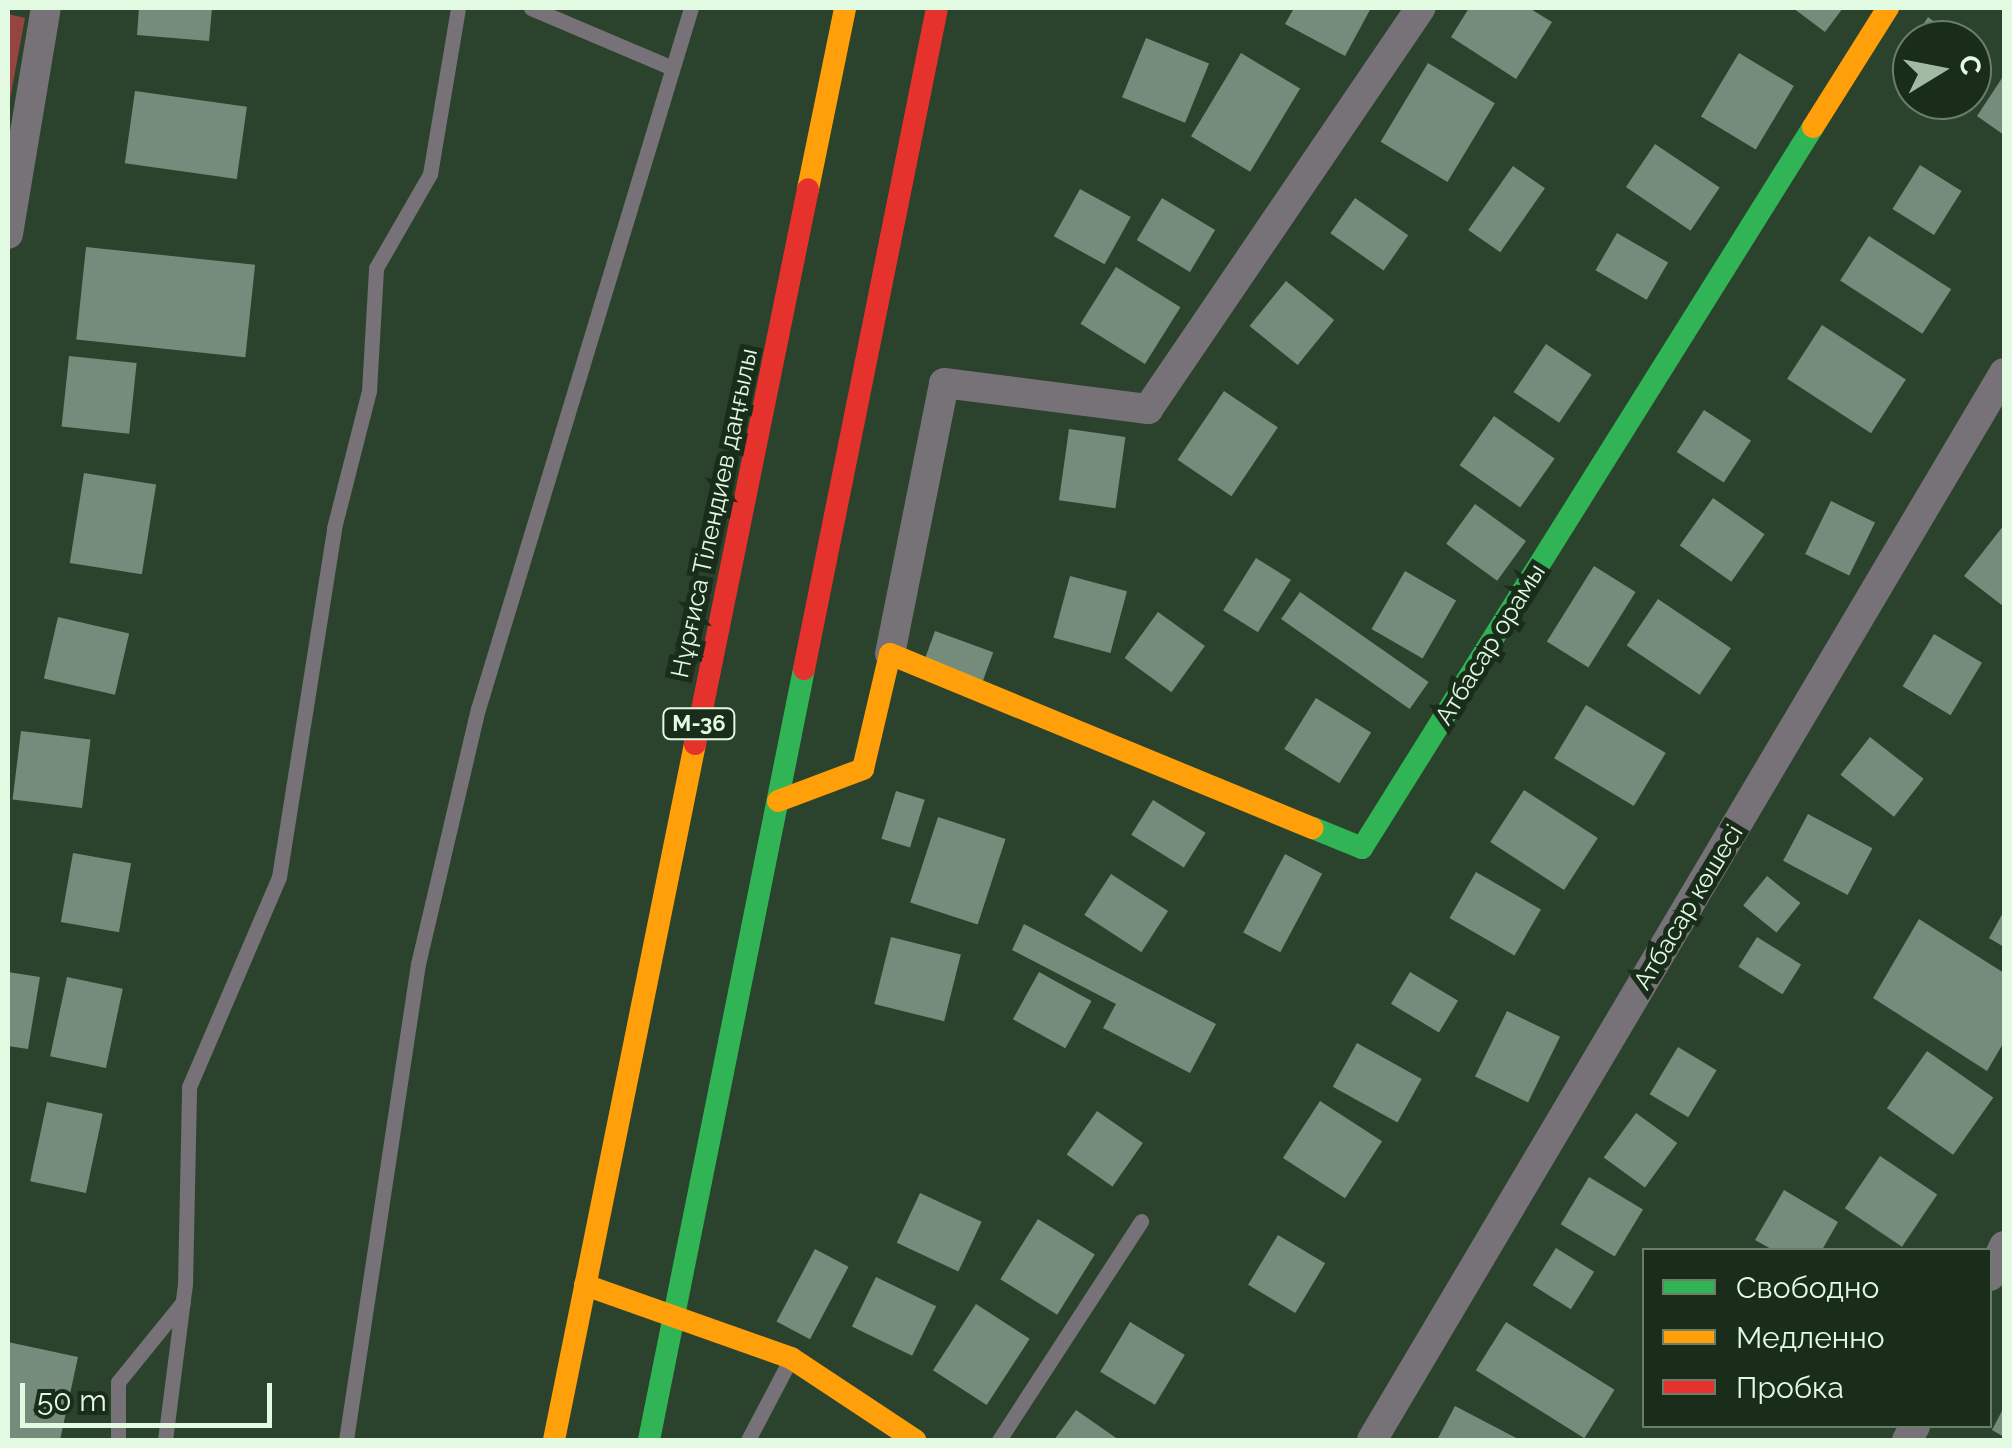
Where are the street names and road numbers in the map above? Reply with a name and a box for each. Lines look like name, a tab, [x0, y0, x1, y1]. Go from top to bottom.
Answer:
street label: Нұрғиса Тілендиев даңғылы	[664, 345, 764, 681]
street label: Атбасар орамы	[1428, 558, 1552, 730]
road number: M-36	[662, 707, 736, 741]
street label: Атбасар көшесі	[1627, 819, 1749, 995]

